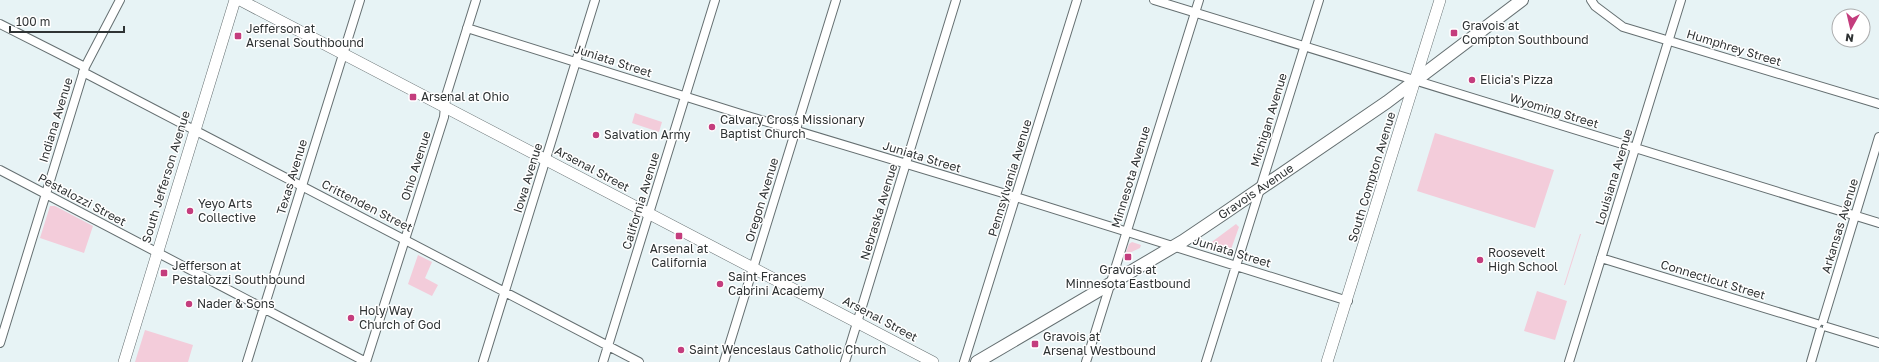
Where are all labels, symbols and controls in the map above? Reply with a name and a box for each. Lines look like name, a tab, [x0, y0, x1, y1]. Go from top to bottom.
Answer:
scale bar	[10, 8, 124, 34]
north arrow	[1831, 8, 1871, 48]
text: 100 m	[16, 14, 50, 29]
place label: Gravois at Compton Southbound	[1462, 18, 1589, 47]
place label: Jefferson at Arsenal Southbound	[246, 21, 364, 50]
street label: Humphrey Street	[1685, 26, 1784, 69]
marker: Gravois at Compton Southbound	[1449, 28, 1459, 38]
marker: Jefferson at Arsenal Southbound	[233, 31, 243, 41]
text: N	[1844, 31, 1855, 45]
street label: Juniata Street	[572, 41, 654, 80]
street label: Michigan Avenue	[1247, 71, 1290, 169]
place label: Elicia's Pizza	[1480, 72, 1553, 87]
marker: Elicia's Pizza	[1467, 75, 1477, 85]
street label: Indiana Avenue	[35, 76, 76, 164]
place label: Arsenal at Ohio	[421, 89, 509, 104]
street label: Wyoming Street	[1508, 90, 1601, 131]
marker: Arsenal at Ohio	[408, 92, 418, 102]
street label: South Jefferson Avenue	[138, 109, 193, 245]
street label: South Compton Avenue	[1345, 110, 1399, 244]
place label: Calvary Cross Missionary Baptist Church	[720, 112, 865, 141]
street label: Pennsylvania Avenue	[985, 117, 1035, 238]
marker: Calvary Cross Missionary Baptist Church	[707, 122, 717, 132]
street label: Minnesota Avenue	[1108, 124, 1153, 230]
place label: Salvation Army	[604, 127, 691, 142]
street label: Louisiana Avenue	[1592, 127, 1635, 227]
street label: Ohio Avenue	[397, 129, 434, 202]
marker: Salvation Army	[591, 130, 601, 140]
street label: Texas Avenue	[273, 137, 310, 216]
street label: Juniata Street	[881, 137, 963, 176]
street label: Iowa Avenue	[510, 141, 545, 215]
street label: Arsenal Street	[552, 143, 632, 195]
street label: California Avenue	[619, 150, 662, 251]
street label: Oregon Avenue	[742, 156, 782, 244]
street label: Gravois Avenue	[1215, 160, 1296, 222]
street label: Nebraska Avenue	[857, 162, 900, 262]
street label: Pestalozzi Street	[36, 170, 129, 229]
street label: Crittenden Street	[319, 176, 415, 235]
street label: Arkansas Avenue	[1818, 177, 1861, 275]
place label: Yeyo Arts Collective	[198, 196, 256, 225]
marker: Yeyo Arts Collective	[185, 206, 195, 216]
marker: Arsenal at California	[674, 231, 684, 241]
street label: Juniata Street	[1191, 232, 1273, 271]
place label: Arsenal at California	[650, 241, 708, 270]
place label: Roosevelt High School	[1488, 245, 1558, 274]
marker: Gravois at Minnesota Eastbound	[1123, 252, 1133, 262]
marker: Roosevelt High School	[1475, 255, 1485, 265]
street label: Connecticut Street	[1659, 256, 1768, 303]
place label: Jefferson at Pestalozzi Southbound	[172, 258, 305, 287]
place label: Gravois at Minnesota Eastbound	[1065, 262, 1191, 291]
marker: Jefferson at Pestalozzi Southbound	[159, 268, 169, 278]
place label: Saint Frances Cabrini Academy	[728, 269, 825, 298]
marker: Saint Frances Cabrini Academy	[715, 279, 725, 289]
street label: Arsenal Street	[840, 293, 920, 345]
place label: Nader & Sons	[197, 296, 275, 311]
marker: Nader & Sons	[184, 299, 194, 309]
place label: Holy Way Church of God	[359, 303, 441, 332]
marker: Holy Way Church of God	[346, 313, 356, 323]
place label: Gravois at Arsenal Westbound	[1043, 329, 1156, 358]
marker: Gravois at Arsenal Westbound	[1030, 339, 1040, 349]
place label: Saint Wenceslaus Catholic Church	[689, 342, 886, 357]
marker: Saint Wenceslaus Catholic Church	[676, 345, 686, 355]

